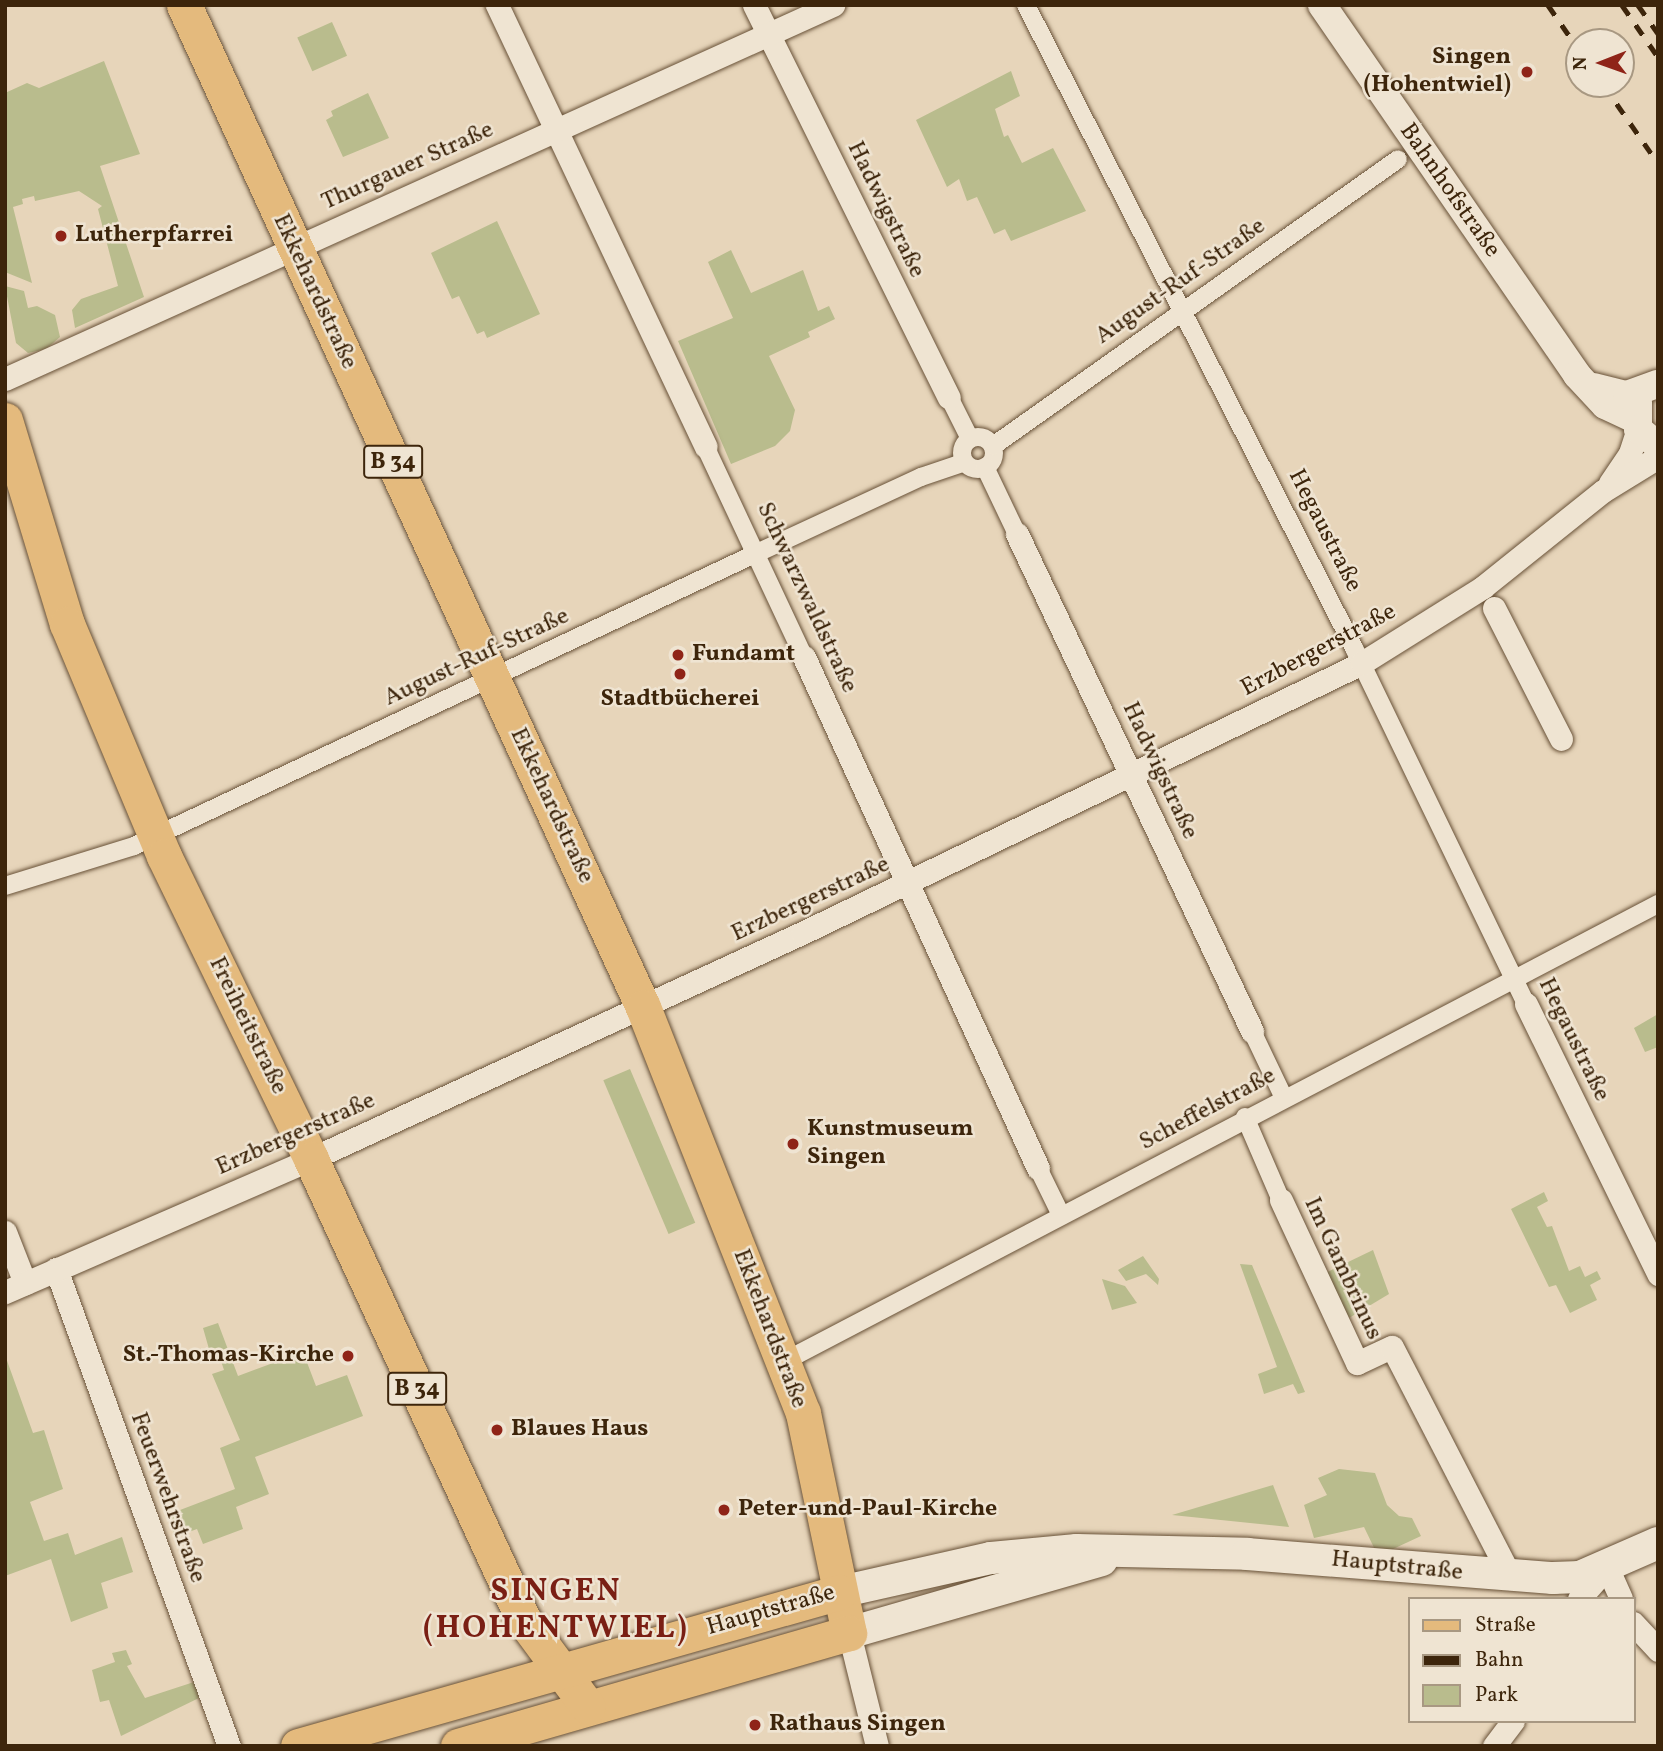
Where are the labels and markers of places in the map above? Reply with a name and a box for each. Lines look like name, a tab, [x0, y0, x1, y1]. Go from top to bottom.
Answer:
place label: Singen (Hohentwiel)	[1364, 44, 1511, 100]
marker: Singen (Hohentwiel)	[1517, 62, 1537, 82]
place label: Lutherpfarrei	[75, 222, 233, 250]
marker: Lutherpfarrei	[53, 228, 69, 244]
place label: Fundamt	[692, 641, 795, 669]
marker: Fundamt	[670, 647, 686, 663]
marker: Stadtbücherei	[672, 666, 688, 682]
place label: Stadtbücherei	[601, 686, 759, 714]
place label: Kunstmuseum Singen	[807, 1116, 973, 1172]
marker: Kunstmuseum Singen	[785, 1136, 801, 1152]
place label: St.-Thomas-Kirche	[123, 1342, 334, 1370]
marker: St.-Thomas-Kirche	[340, 1348, 356, 1364]
place label: Blaues Haus	[511, 1416, 648, 1444]
marker: Blaues Haus	[489, 1422, 505, 1438]
place label: Peter-und-Paul-Kirche	[738, 1496, 997, 1524]
marker: Peter-und-Paul-Kirche	[716, 1502, 732, 1518]
place label: Rathaus Singen	[769, 1711, 946, 1739]
marker: Rathaus Singen	[747, 1717, 763, 1733]

